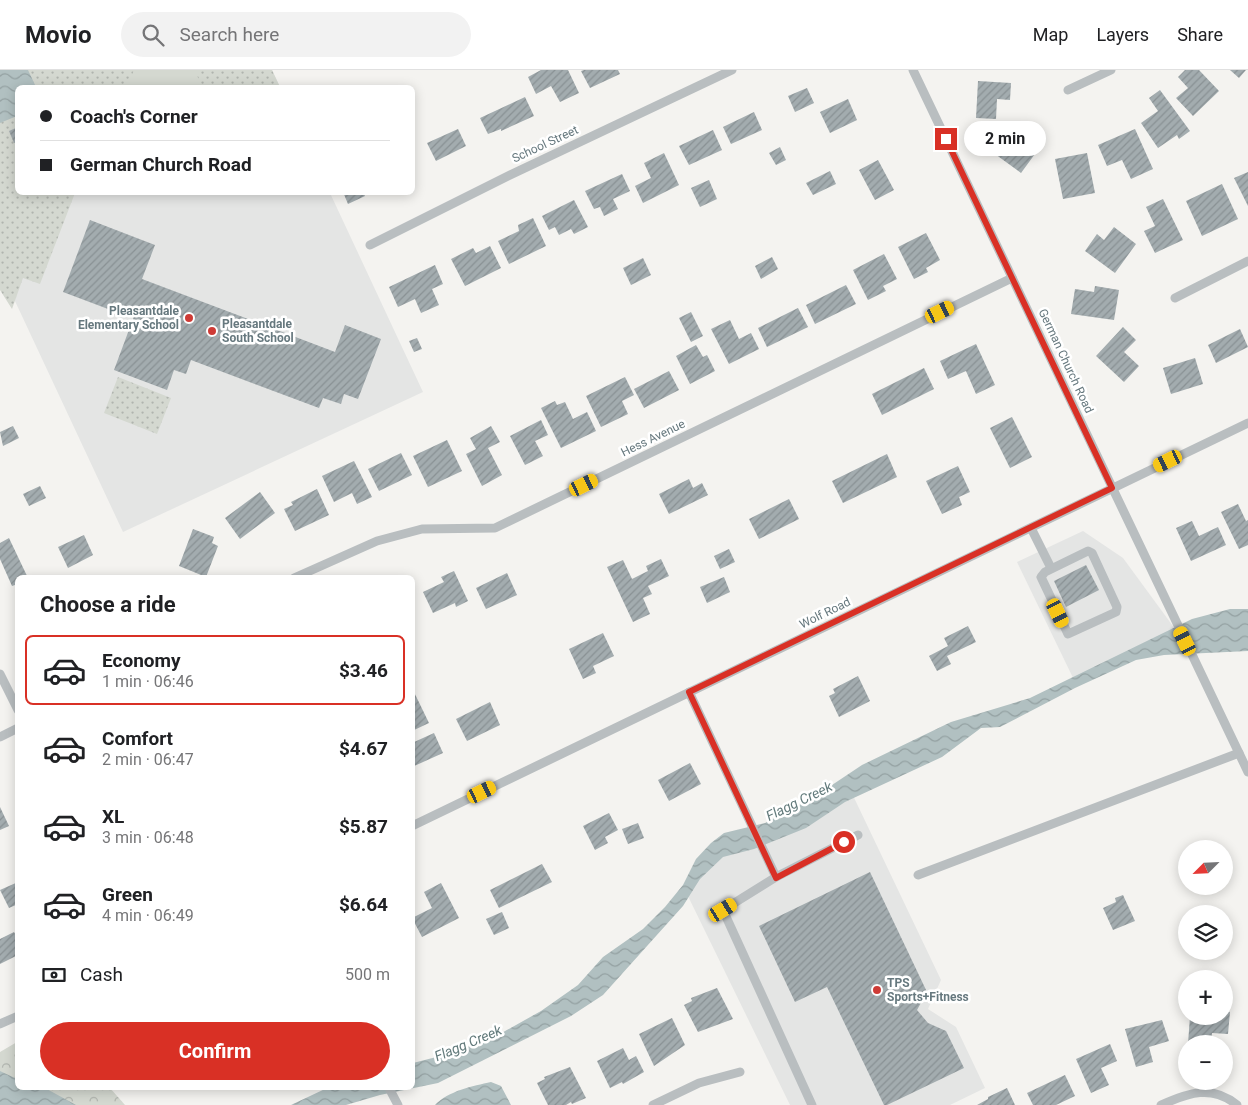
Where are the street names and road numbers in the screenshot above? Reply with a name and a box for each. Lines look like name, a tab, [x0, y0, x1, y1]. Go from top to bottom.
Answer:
street label: School Street	[510, 123, 580, 165]
street label: German Church Road	[1036, 307, 1096, 415]
street label: Hess Avenue	[619, 416, 687, 460]
street label: Wolf Road	[797, 595, 853, 631]

